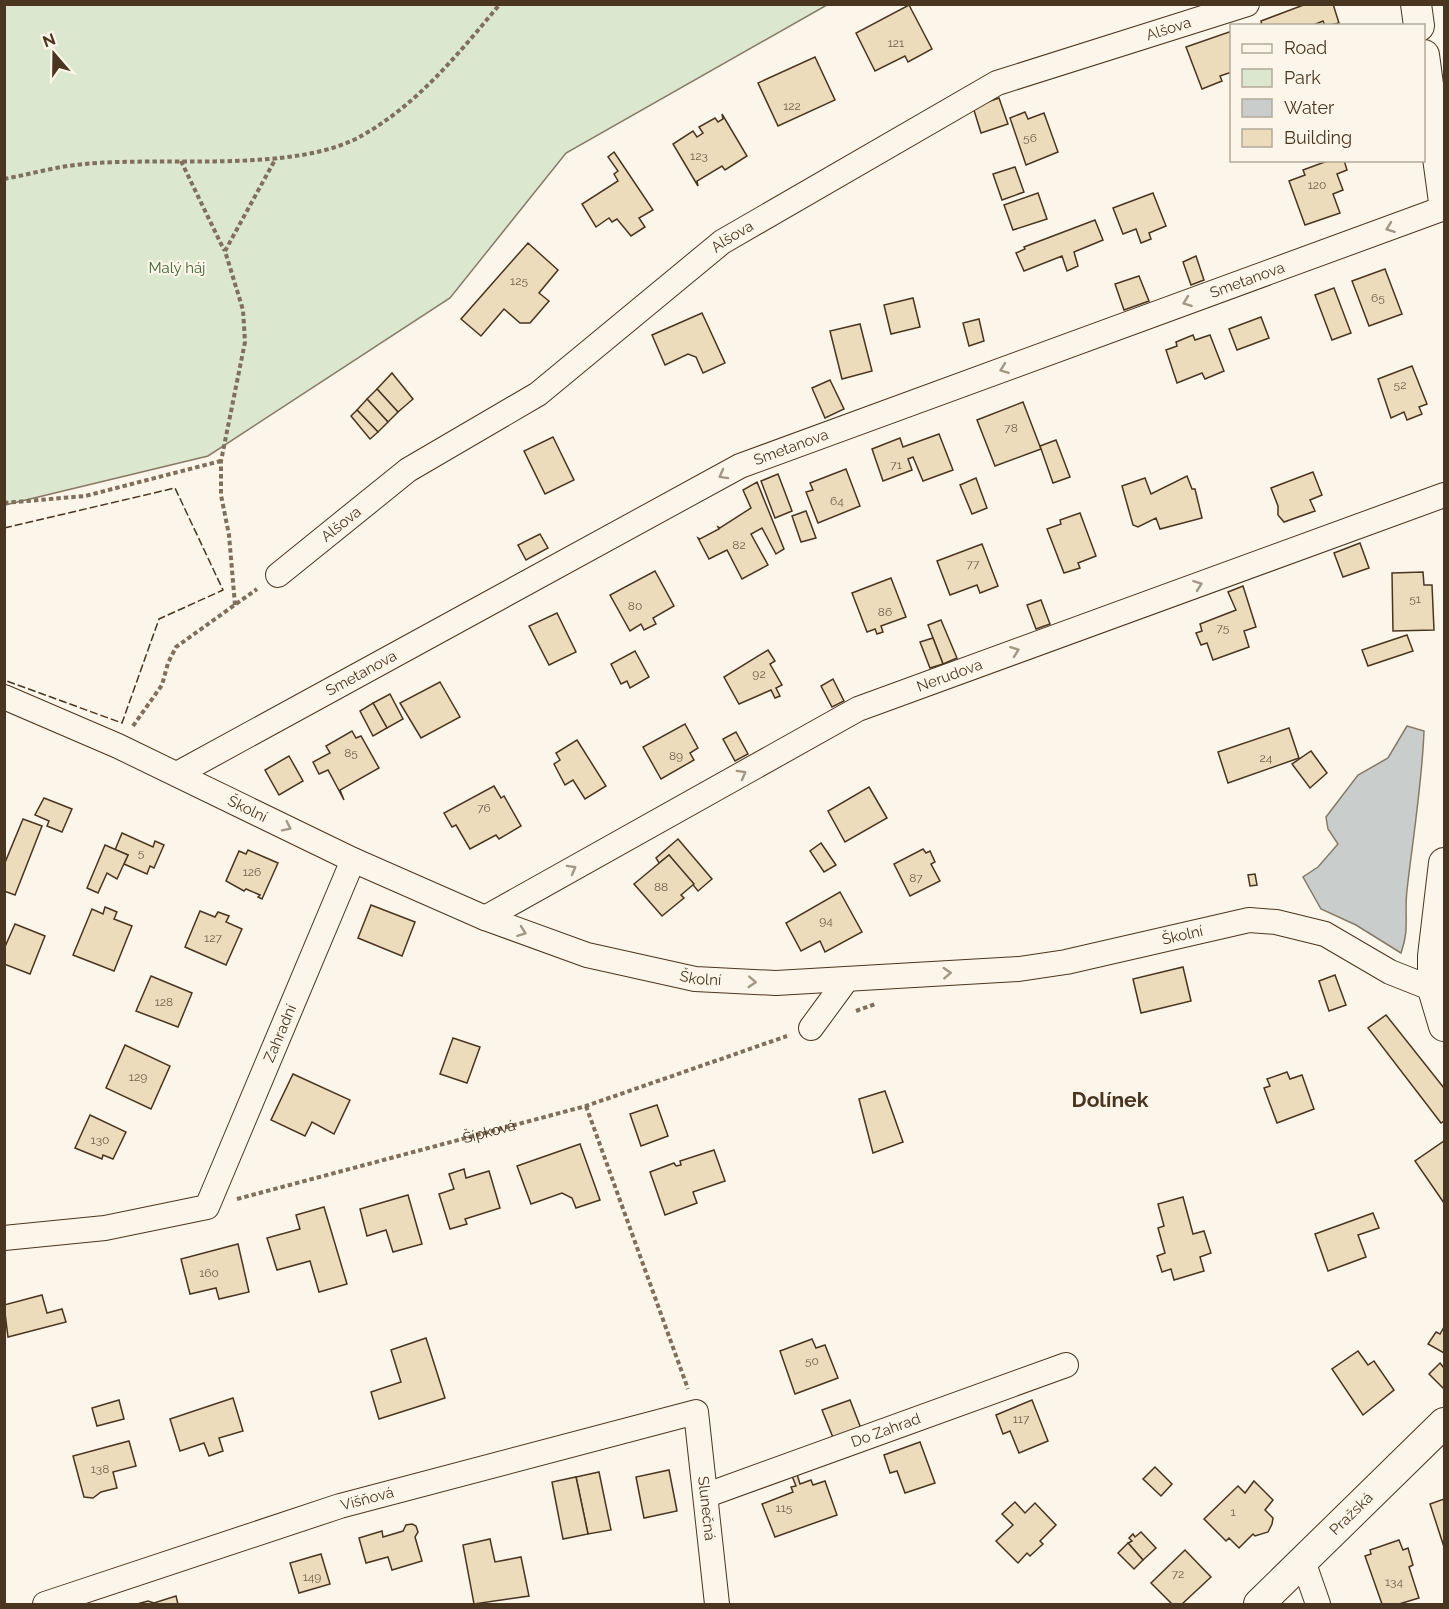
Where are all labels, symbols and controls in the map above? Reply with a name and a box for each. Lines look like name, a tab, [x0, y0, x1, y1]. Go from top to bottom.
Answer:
street label: Alšova	[1144, 13, 1193, 44]
north arrow	[24, 24, 84, 84]
legend	[1230, 24, 1425, 162]
text: N	[40, 29, 58, 51]
house number: 121	[888, 36, 904, 50]
text: Road	[1284, 37, 1327, 58]
text: Park	[1284, 67, 1321, 88]
text: Water	[1284, 97, 1335, 118]
house number: 122	[783, 99, 801, 113]
text: Building	[1284, 127, 1352, 148]
house number: 56	[1023, 131, 1037, 145]
house number: 123	[690, 149, 708, 163]
house number: 120	[1308, 178, 1326, 192]
street label: Alšova	[707, 217, 757, 256]
one-way arrow	[1385, 221, 1396, 233]
street label: Smetanova	[1207, 258, 1287, 302]
park label: Malý háj	[149, 259, 205, 277]
house number: 125	[510, 274, 528, 288]
house number: 65	[1371, 291, 1385, 305]
one-way arrow	[1182, 295, 1193, 308]
one-way arrow	[999, 362, 1009, 375]
house number: 52	[1394, 378, 1406, 392]
house number: 78	[1004, 421, 1018, 435]
street label: Smetanova	[751, 425, 831, 469]
house number: 71	[890, 458, 902, 472]
one-way arrow	[719, 468, 729, 479]
house number: 64	[830, 494, 844, 508]
street label: Alšova	[317, 503, 365, 546]
house number: 82	[732, 538, 746, 552]
house number: 77	[967, 557, 980, 571]
one-way arrow	[1193, 579, 1203, 592]
house number: 51	[1409, 592, 1421, 606]
house number: 80	[628, 599, 642, 613]
house number: 86	[878, 605, 892, 619]
house number: 75	[1217, 621, 1230, 635]
one-way arrow	[1009, 646, 1020, 659]
street label: Smetanova	[323, 647, 400, 700]
street label: Nerudova	[914, 655, 985, 696]
house number: 92	[752, 667, 766, 681]
house number: 85	[344, 746, 358, 760]
house number: 89	[669, 749, 683, 763]
house number: 24	[1260, 751, 1273, 765]
one-way arrow	[736, 770, 747, 781]
street label: Školní	[225, 791, 271, 826]
house number: 76	[477, 801, 491, 815]
one-way arrow	[280, 820, 291, 831]
house number: 5	[138, 846, 145, 860]
house number: 126	[243, 865, 261, 879]
one-way arrow	[566, 865, 576, 876]
house number: 87	[909, 871, 923, 885]
house number: 88	[654, 880, 668, 894]
house number: 94	[819, 914, 833, 928]
street label: Školní	[1160, 922, 1205, 949]
one-way arrow	[516, 925, 527, 937]
house number: 127	[204, 931, 222, 945]
street label: Školní	[678, 966, 722, 989]
one-way arrow	[943, 967, 952, 980]
one-way arrow	[748, 975, 757, 988]
house number: 128	[155, 995, 173, 1009]
street label: Zahradní	[260, 1001, 300, 1065]
house number: 129	[129, 1070, 147, 1084]
district label: Dolínek	[1072, 1087, 1149, 1112]
street label: Šípková	[461, 1116, 518, 1147]
house number: 130	[91, 1133, 109, 1147]
house number: 160	[199, 1266, 219, 1280]
house number: 50	[805, 1354, 819, 1368]
street label: Do Zahrad	[848, 1409, 923, 1451]
house number: 117	[1013, 1412, 1030, 1426]
house number: 138	[91, 1462, 109, 1476]
street label: Slunečná	[694, 1475, 719, 1542]
street label: Višňová	[339, 1483, 396, 1514]
street label: Pražská	[1326, 1489, 1377, 1539]
house number: 115	[776, 1501, 793, 1515]
house number: 1	[1230, 1505, 1236, 1519]
house number: 72	[1172, 1567, 1184, 1581]
house number: 149	[303, 1570, 321, 1584]
house number: 134	[1385, 1575, 1403, 1589]

